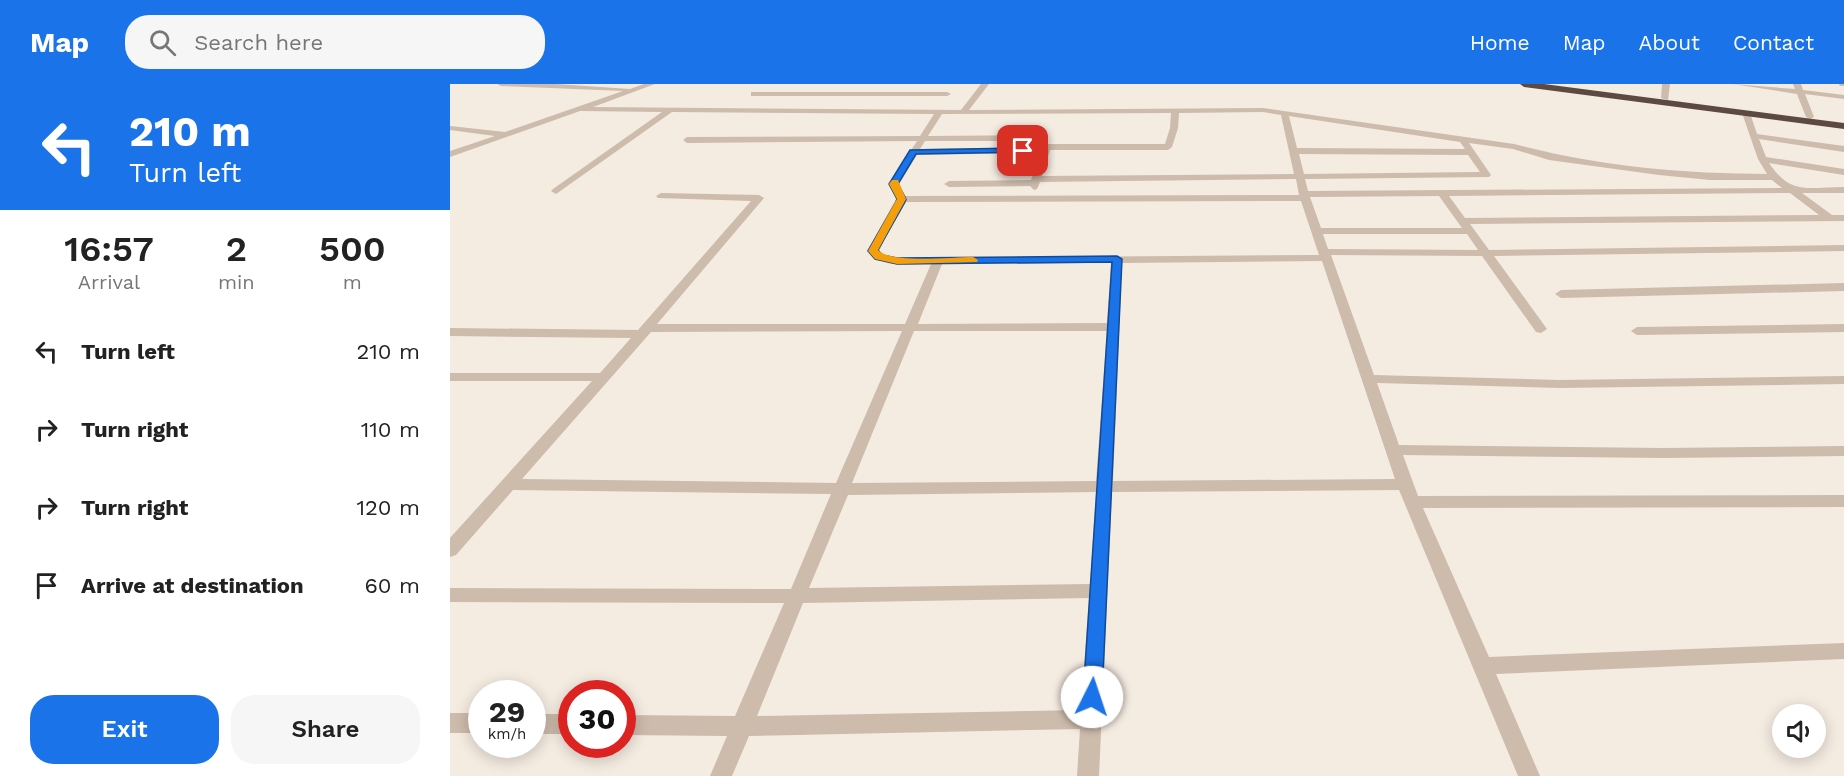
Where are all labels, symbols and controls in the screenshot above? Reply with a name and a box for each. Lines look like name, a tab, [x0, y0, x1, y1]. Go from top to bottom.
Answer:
search box	[125, 15, 545, 69]
text: Map	[30, 26, 89, 59]
icon: search	[146, 26, 179, 59]
text: Search here	[194, 30, 323, 55]
text: Home	[1470, 30, 1530, 55]
text: Map	[1563, 30, 1606, 55]
text: About	[1639, 30, 1700, 55]
text: Contact	[1733, 30, 1814, 55]
text: 210 m	[129, 107, 251, 156]
icon: left	[30, 108, 108, 186]
pin	[997, 125, 1048, 176]
icon: arrive	[1006, 134, 1039, 167]
text: Turn left	[129, 157, 241, 189]
text: 16:57	[64, 228, 154, 270]
text: 2	[226, 228, 247, 270]
text: 500	[319, 228, 386, 270]
text: Arrival	[78, 270, 140, 294]
text: min	[218, 270, 255, 294]
text: m	[343, 270, 362, 294]
icon: left	[30, 335, 63, 368]
text: Turn left	[81, 339, 175, 364]
text: 210 m	[356, 339, 420, 364]
icon: right	[30, 413, 63, 446]
text: Turn right	[81, 417, 188, 442]
text: 110 m	[361, 417, 420, 442]
icon: right	[30, 491, 63, 524]
text: Turn right	[81, 495, 188, 520]
text: 120 m	[356, 495, 420, 520]
icon: arrive	[30, 569, 63, 602]
text: Arrive at destination	[81, 573, 304, 598]
text: 60 m	[364, 573, 420, 598]
position arrow	[1060, 665, 1124, 729]
speed limit sign: 30	[558, 680, 636, 758]
text: 29	[489, 694, 525, 729]
button: Exit	[30, 695, 219, 764]
button: Share	[231, 695, 420, 764]
map controls	[1772, 704, 1826, 758]
button: sound	[1772, 704, 1826, 758]
text: km/h	[488, 725, 526, 743]

